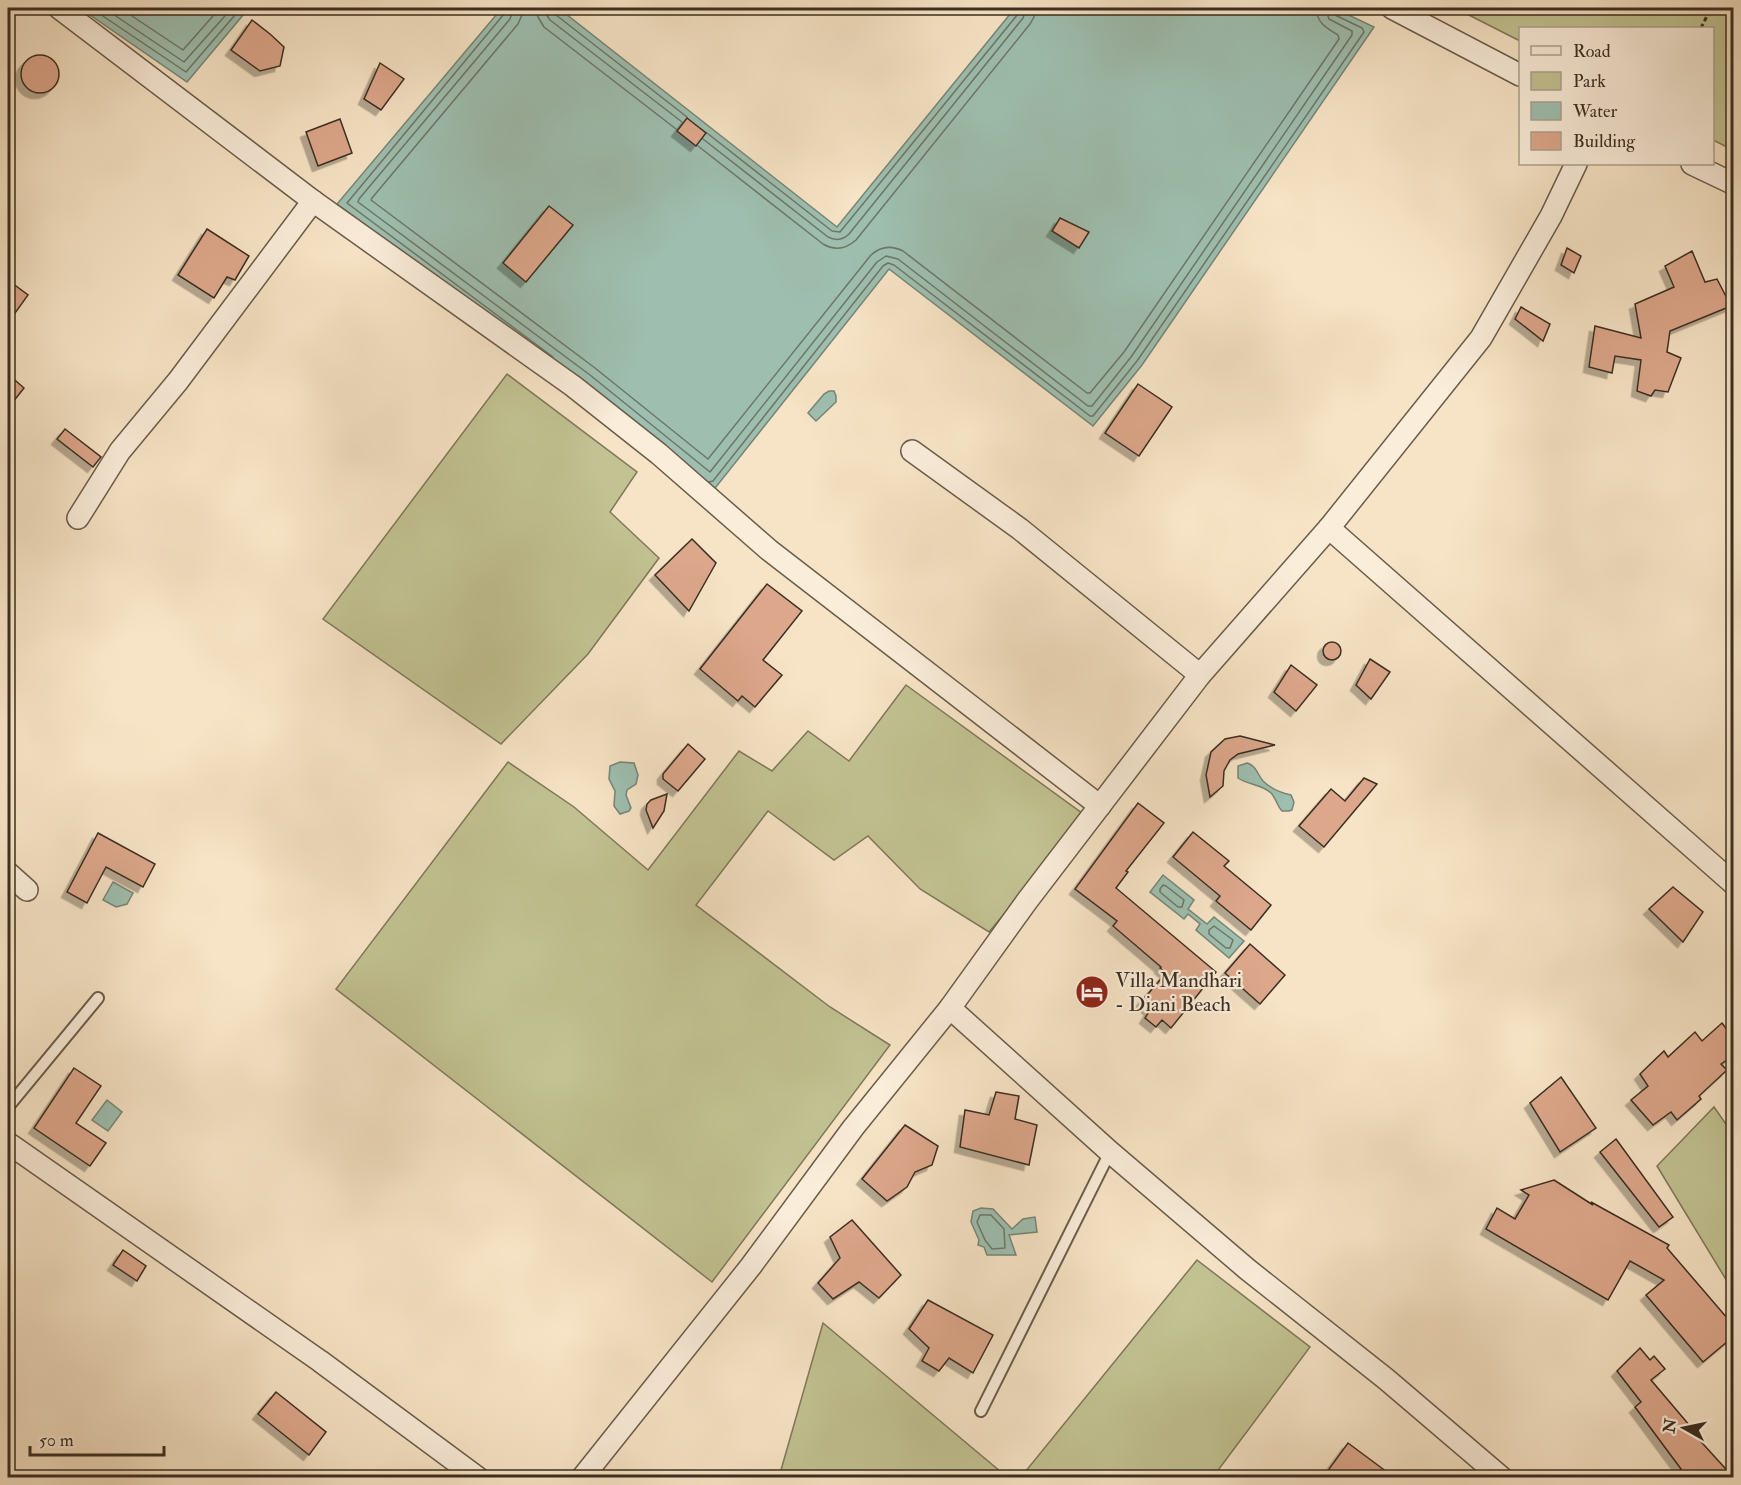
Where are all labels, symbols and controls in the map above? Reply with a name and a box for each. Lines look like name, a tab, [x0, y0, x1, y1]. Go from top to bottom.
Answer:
legend	[1519, 27, 1714, 165]
text: Road	[1573, 40, 1611, 63]
text: Park	[1573, 70, 1606, 93]
text: Water	[1572, 100, 1617, 123]
text: Building	[1573, 130, 1636, 153]
place label: Villa Mandhari - Diani Beach	[1115, 967, 1243, 1018]
hotel icon: Villa Mandhari - Diani Beach	[1074, 974, 1110, 1010]
north arrow	[1654, 1398, 1714, 1458]
text: N	[1659, 1417, 1681, 1435]
scale bar	[30, 1419, 164, 1457]
text: 50 m	[39, 1429, 74, 1452]

